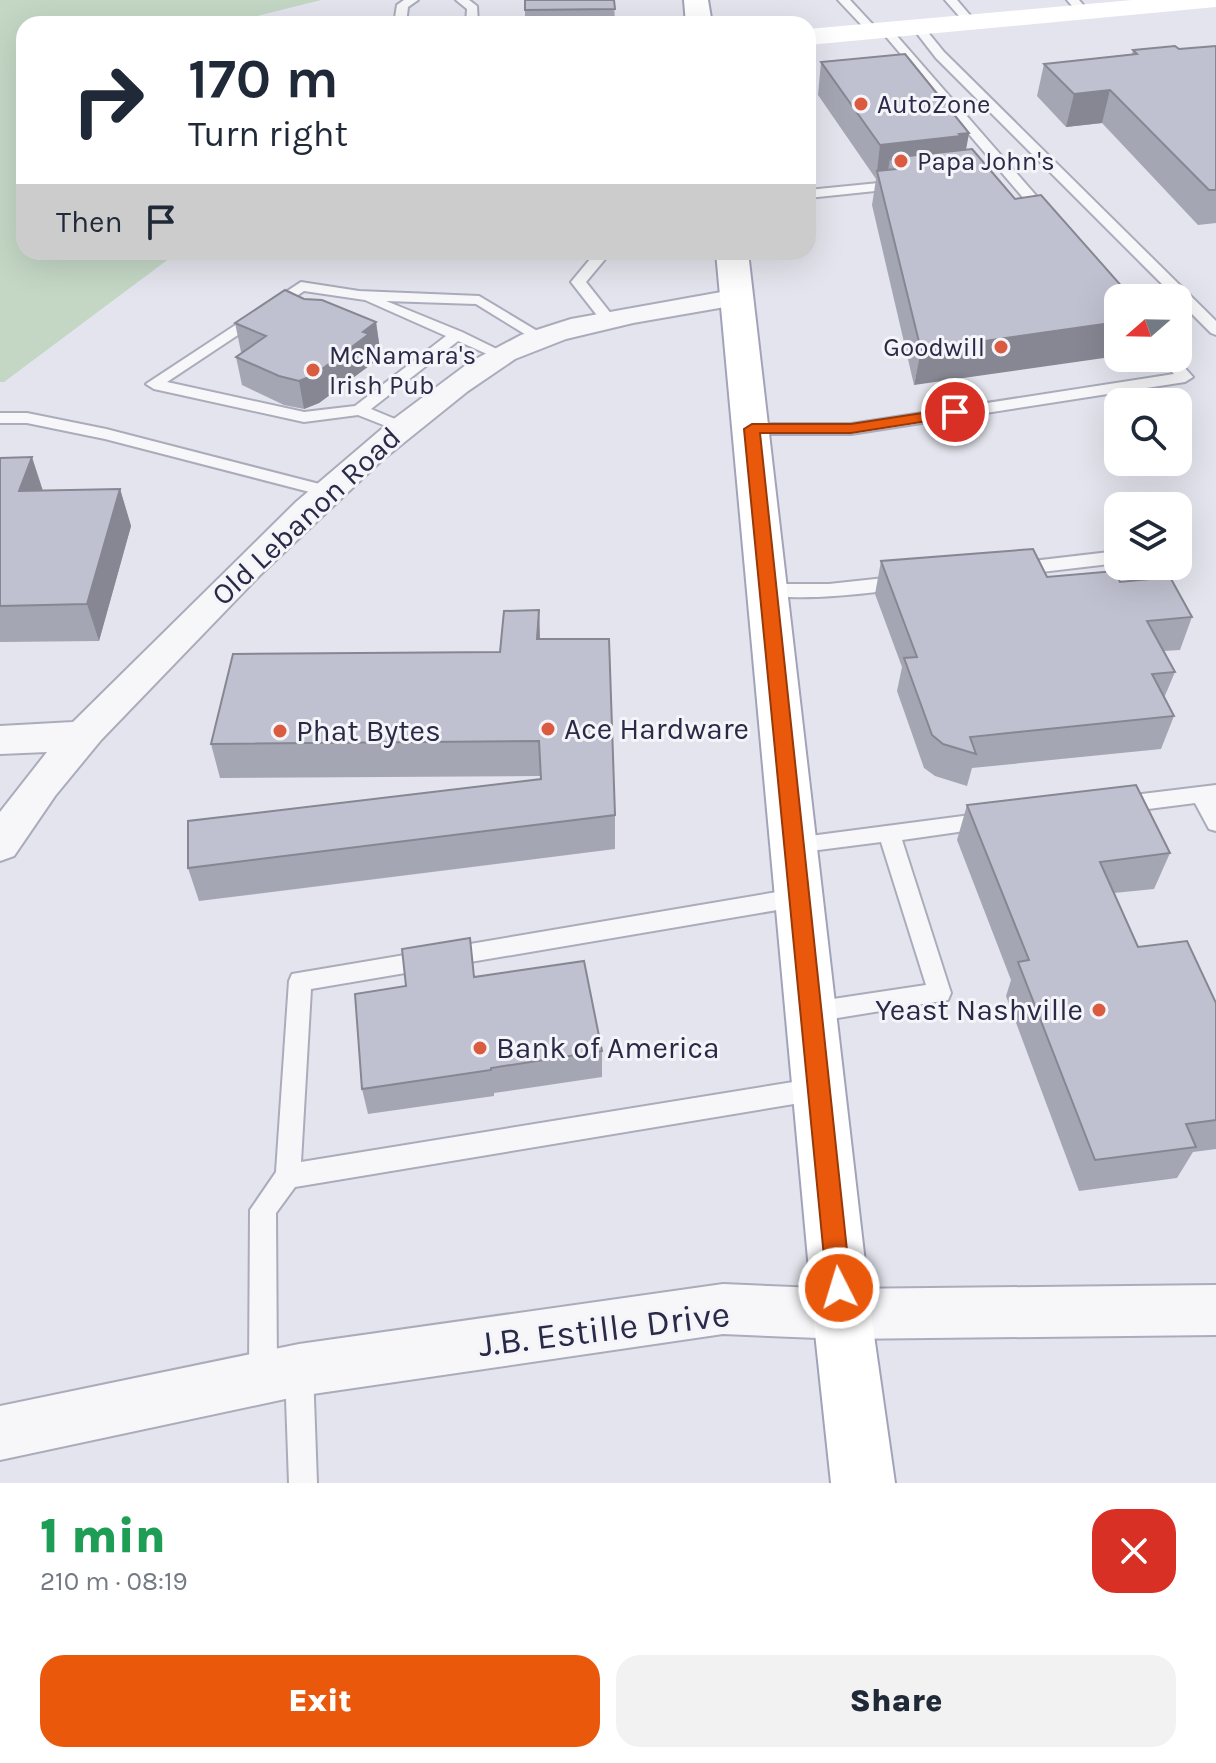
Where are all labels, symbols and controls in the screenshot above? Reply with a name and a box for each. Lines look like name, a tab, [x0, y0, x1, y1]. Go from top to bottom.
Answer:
text: 170 m	[188, 46, 339, 111]
icon: right	[56, 48, 160, 152]
place label: AutoZone	[877, 89, 990, 120]
marker: AutoZone	[852, 95, 870, 113]
text: Turn right	[188, 113, 348, 155]
place label: Papa John's	[917, 146, 1055, 177]
marker: Papa John's	[892, 152, 910, 170]
icon: arrive	[139, 200, 183, 244]
text: Then	[56, 204, 123, 240]
north arrow	[1104, 284, 1192, 372]
map controls	[1104, 284, 1192, 580]
place label: Goodwill	[883, 332, 985, 363]
marker: Goodwill	[992, 338, 1010, 356]
place label: McNamara's Irish Pub	[329, 340, 476, 401]
marker: McNamara's Irish Pub	[304, 361, 322, 379]
pin	[921, 378, 989, 446]
button: search	[1104, 388, 1192, 476]
icon: arrive	[933, 390, 977, 434]
street label: Old Lebanon Road	[204, 419, 408, 613]
button: layers	[1104, 492, 1192, 580]
place label: Ace Hardware	[564, 711, 749, 747]
place label: Phat Bytes	[296, 713, 441, 749]
marker: Ace Hardware	[539, 720, 557, 738]
marker: Phat Bytes	[271, 722, 289, 740]
place label: Yeast Nashville	[875, 992, 1083, 1028]
marker: Yeast Nashville	[1090, 1001, 1108, 1019]
place label: Bank of America	[496, 1030, 720, 1066]
marker: Bank of America	[471, 1039, 489, 1057]
position arrow	[797, 1246, 881, 1330]
street label: J.B. Estille Drive	[476, 1293, 732, 1365]
text: 1 min	[40, 1508, 166, 1564]
button: close	[1092, 1509, 1176, 1593]
text: 210 m · 08:19	[40, 1566, 188, 1597]
button: Exit	[40, 1655, 600, 1747]
button: Share	[616, 1655, 1176, 1747]

